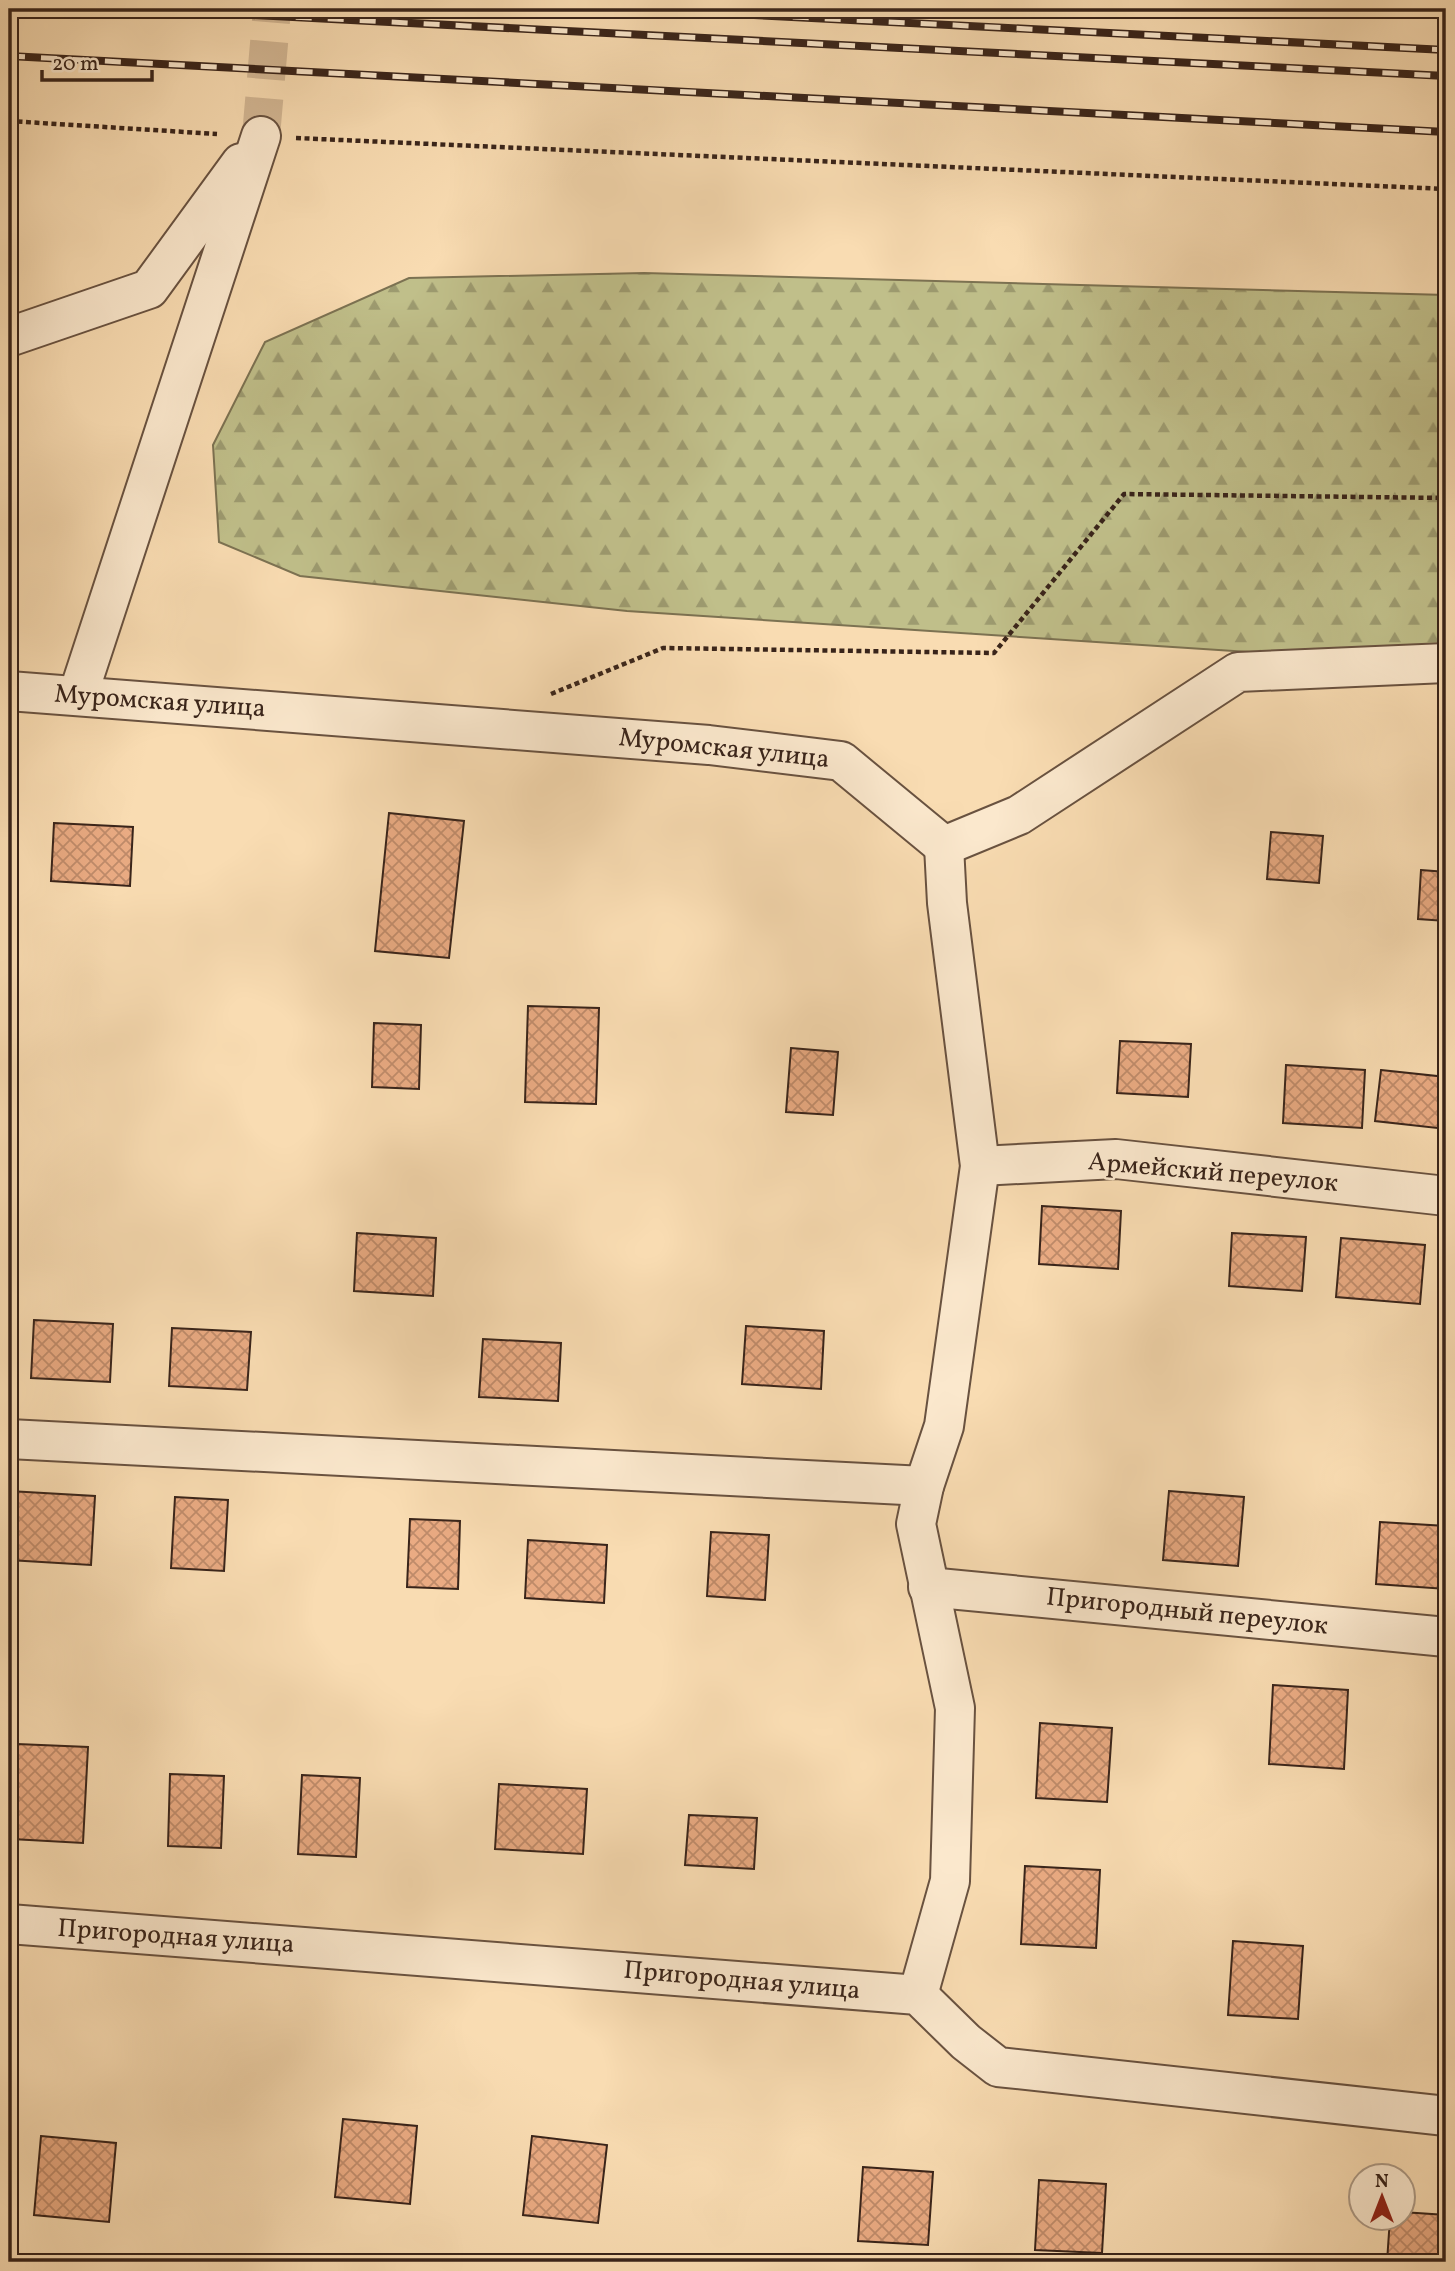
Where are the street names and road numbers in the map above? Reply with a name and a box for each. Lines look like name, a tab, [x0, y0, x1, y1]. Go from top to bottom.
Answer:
street label: Муромская улица	[53, 677, 267, 727]
street label: Муромская улица	[617, 720, 831, 778]
street label: Армейский переулок	[1087, 1144, 1340, 1202]
street label: Пригородный переулок	[1044, 1579, 1330, 1645]
street label: Пригородная улица	[56, 1911, 296, 1963]
street label: Пригородная улица	[622, 1953, 862, 2009]

